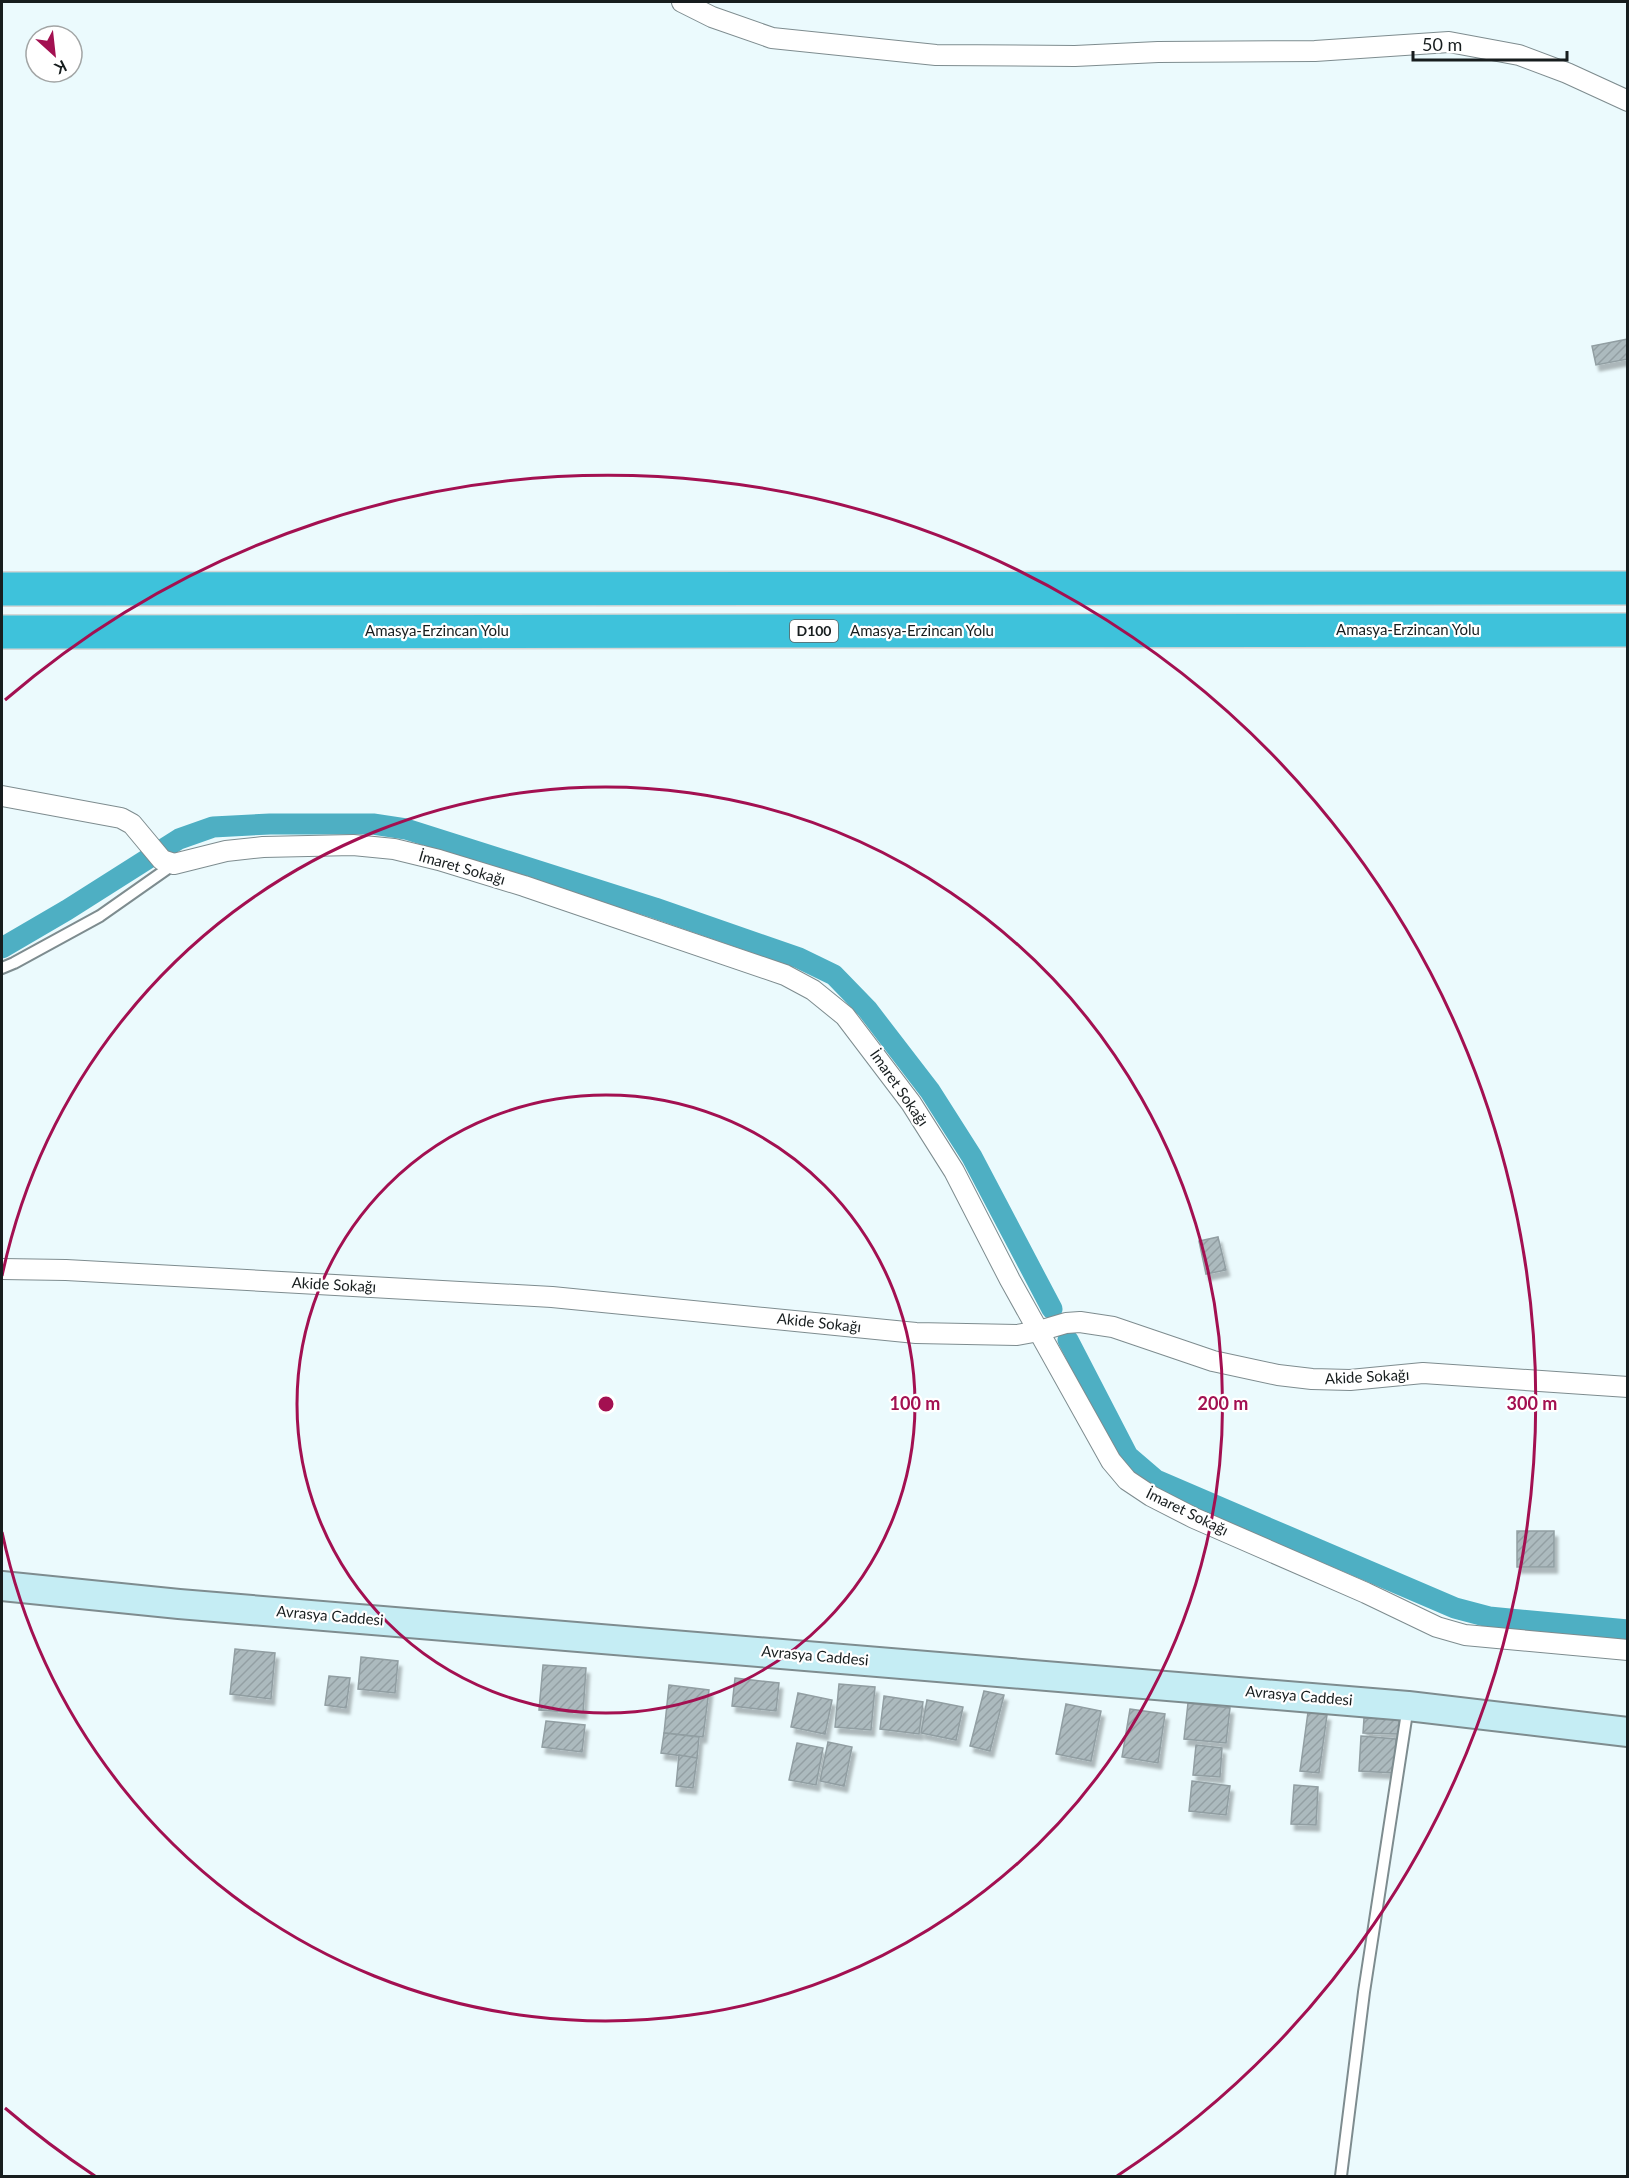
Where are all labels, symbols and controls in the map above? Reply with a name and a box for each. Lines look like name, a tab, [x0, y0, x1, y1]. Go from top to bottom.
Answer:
north arrow	[24, 24, 84, 84]
scale bar	[1413, 24, 1568, 62]
text: 50 m	[1422, 33, 1462, 55]
text: K	[51, 57, 70, 79]
road number: D100	[790, 620, 838, 642]
street label: Amasya-Erzincan Yolu	[1336, 620, 1480, 638]
street label: Amasya-Erzincan Yolu	[365, 621, 509, 639]
street label: Amasya-Erzincan Yolu	[850, 621, 994, 639]
street label: İmaret Sokağı	[417, 846, 508, 888]
street label: İmaret Sokağı	[867, 1046, 933, 1129]
street label: Akide Sokağı	[291, 1273, 377, 1295]
street label: Akide Sokağı	[776, 1309, 862, 1335]
street label: Akide Sokağı	[1324, 1365, 1410, 1387]
text: 100 m	[890, 1392, 940, 1414]
text: 200 m	[1198, 1392, 1248, 1414]
text: 300 m	[1507, 1392, 1557, 1414]
centre of rings	[596, 1394, 616, 1414]
street label: İmaret Sokağı	[1143, 1483, 1231, 1539]
street label: Avrasya Caddesi	[276, 1601, 384, 1629]
street label: Avrasya Caddesi	[761, 1641, 869, 1669]
street label: Avrasya Caddesi	[1245, 1681, 1353, 1709]

